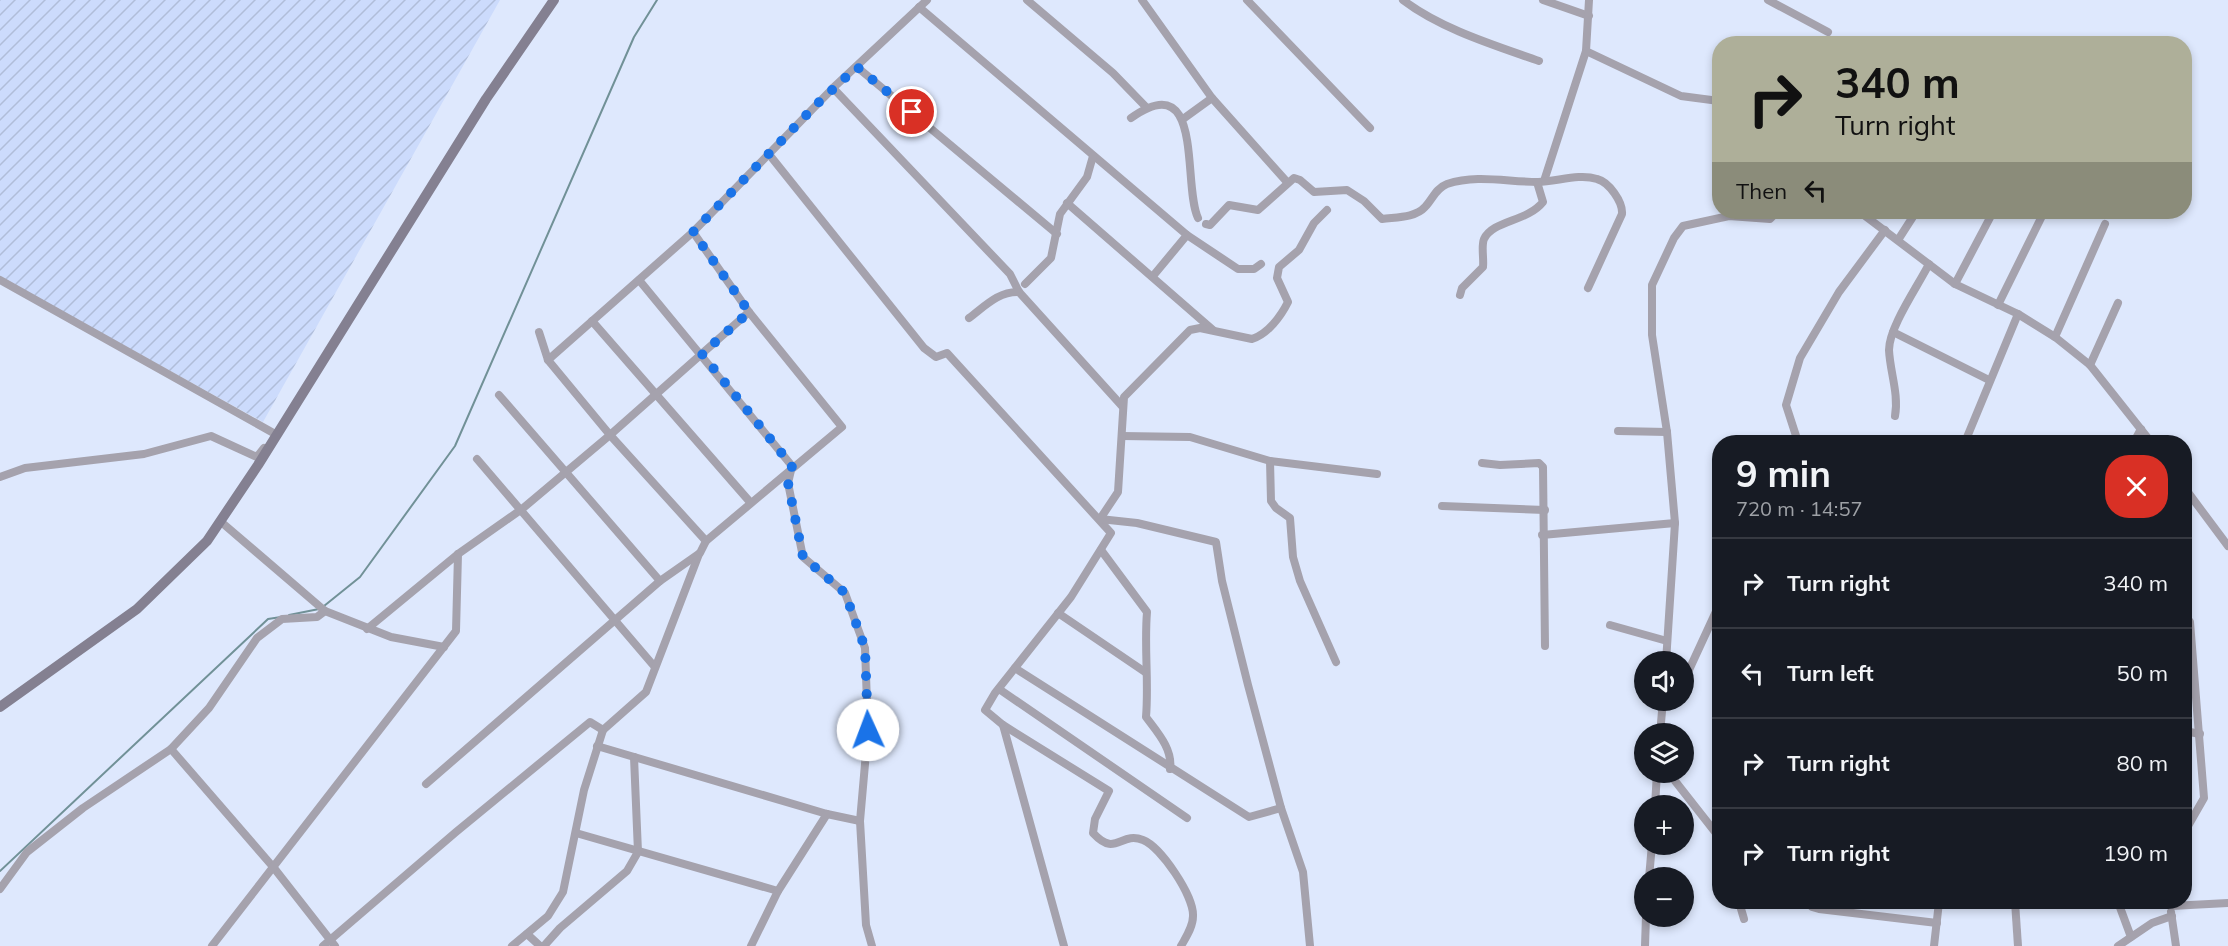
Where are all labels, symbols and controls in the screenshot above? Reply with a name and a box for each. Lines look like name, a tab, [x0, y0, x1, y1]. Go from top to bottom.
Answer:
text: 340 m	[1835, 56, 1960, 109]
icon: right	[1736, 60, 1814, 138]
pin	[886, 86, 937, 137]
icon: arrive	[895, 95, 928, 128]
text: Turn right	[1835, 108, 1955, 142]
icon: left	[1799, 174, 1832, 207]
text: Then	[1736, 177, 1787, 205]
text: 9 min	[1736, 451, 1831, 496]
button: close	[2105, 455, 2168, 518]
text: 720 m · 14:57	[1736, 496, 1862, 521]
icon: right	[1736, 567, 1769, 600]
text: Turn right	[1787, 569, 1890, 597]
text: 340 m	[2103, 569, 2168, 597]
map controls	[1634, 651, 1694, 927]
button: sound	[1634, 651, 1694, 711]
icon: left	[1736, 657, 1769, 690]
text: Turn left	[1787, 659, 1874, 687]
text: 50 m	[2117, 659, 2168, 687]
position arrow	[836, 698, 900, 762]
button: layers	[1634, 723, 1694, 783]
icon: right	[1736, 747, 1769, 780]
text: Turn right	[1787, 749, 1890, 777]
text: 80 m	[2117, 749, 2168, 777]
button: +	[1634, 795, 1694, 855]
icon: right	[1736, 837, 1769, 870]
text: Turn right	[1787, 839, 1890, 867]
text: 190 m	[2103, 839, 2168, 867]
button: −	[1634, 867, 1694, 927]

